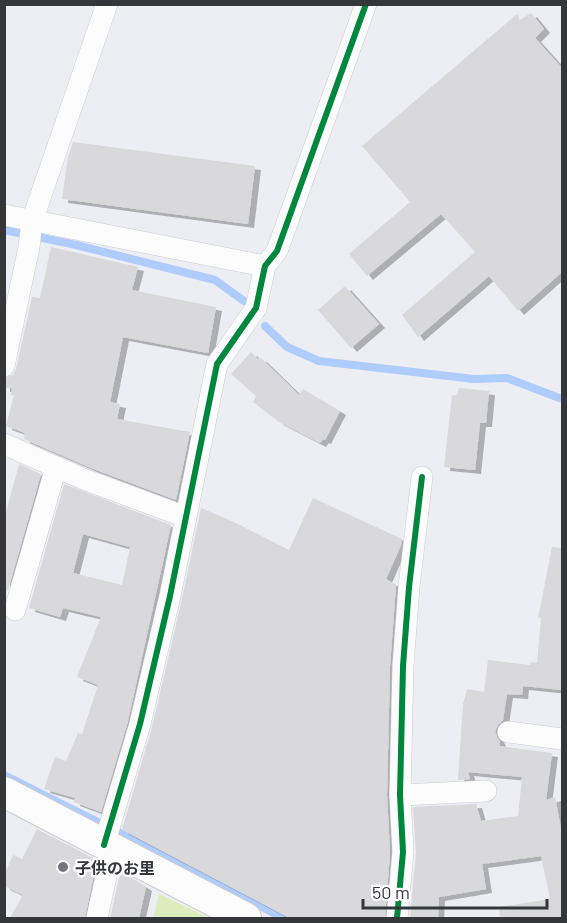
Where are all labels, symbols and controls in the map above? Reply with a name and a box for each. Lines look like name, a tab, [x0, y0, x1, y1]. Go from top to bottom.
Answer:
place label: 子供のお里	[75, 858, 155, 877]
marker: 子供のお里	[56, 860, 70, 874]
scale bar	[363, 872, 548, 910]
text: 50 m	[372, 881, 410, 903]

